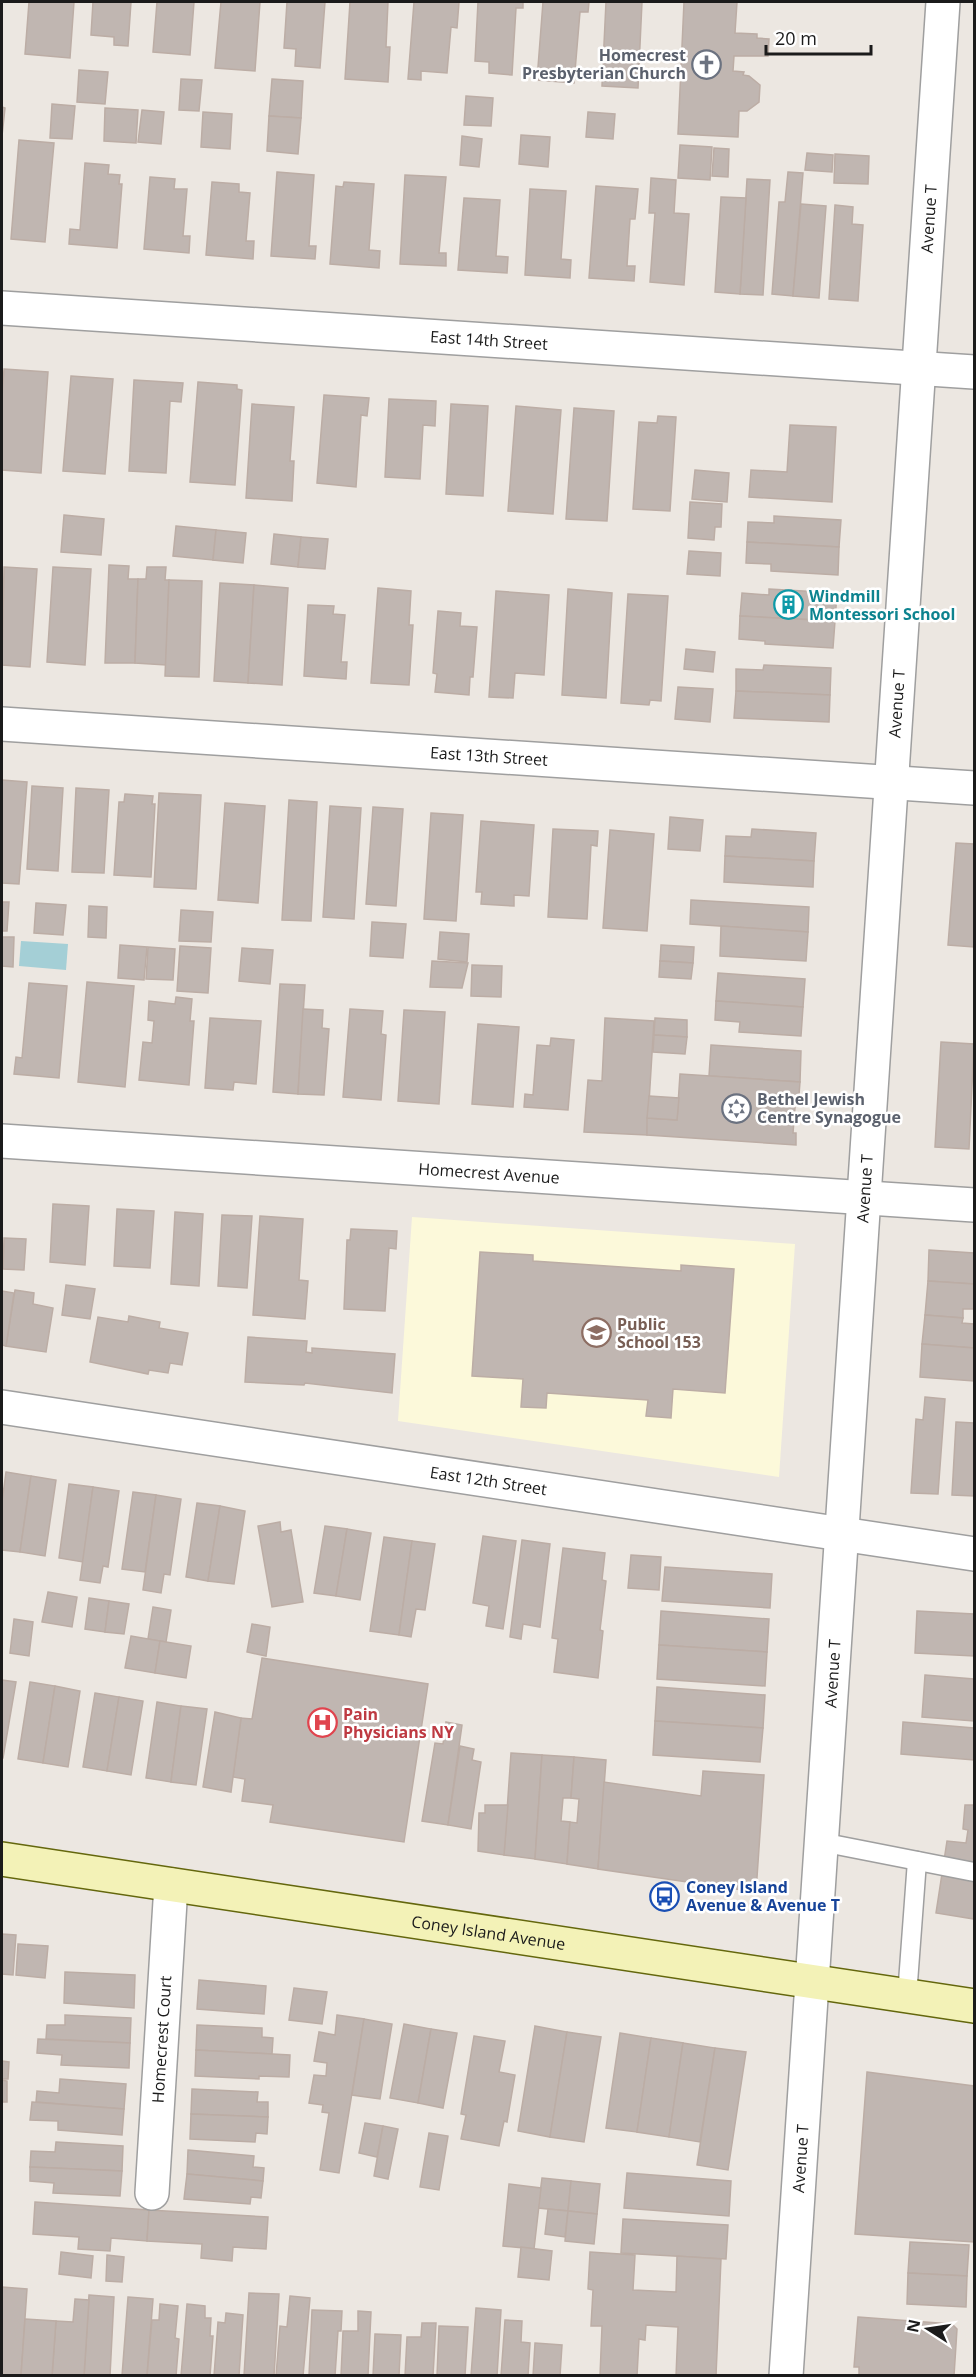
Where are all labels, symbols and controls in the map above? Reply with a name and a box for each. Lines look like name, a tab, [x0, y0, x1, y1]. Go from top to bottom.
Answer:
scale bar	[766, 18, 871, 56]
text: 20 m	[775, 26, 817, 50]
place label: Homecrest Presbyterian Church	[522, 44, 686, 84]
church icon: Homecrest Presbyterian Church	[691, 48, 723, 80]
street label: Avenue T	[915, 184, 942, 254]
street label: East 14th Street	[429, 325, 549, 355]
place label: Windmill Montessori School	[809, 585, 955, 625]
building icon: Windmill Montessori School	[772, 589, 804, 621]
street label: Avenue T	[883, 668, 910, 739]
street label: East 13th Street	[429, 741, 549, 771]
place label: Bethel Jewish Centre Synagogue	[757, 1088, 901, 1128]
synagogue icon: Bethel Jewish Centre Synagogue	[720, 1092, 752, 1124]
street label: Avenue T	[851, 1153, 878, 1224]
street label: Homecrest Avenue	[418, 1157, 560, 1189]
place label: Public School 153	[617, 1313, 701, 1353]
school or university icon: Public School 153	[580, 1317, 612, 1349]
street label: East 12th Street	[429, 1461, 549, 1500]
street label: Avenue T	[819, 1638, 846, 1709]
place label: Pain Physicians NY	[343, 1703, 454, 1743]
hospital icon: Pain Physicians NY	[306, 1707, 338, 1739]
place label: Coney Island Avenue & Avenue T	[686, 1876, 840, 1916]
bus stop icon: Coney Island Avenue & Avenue T	[649, 1880, 681, 1912]
street label: Coney Island Avenue	[410, 1910, 567, 1955]
street label: Homecrest Court	[147, 1975, 176, 2104]
street label: Avenue T	[787, 2123, 814, 2193]
north arrow	[898, 2299, 958, 2359]
text: N	[901, 2317, 925, 2335]

